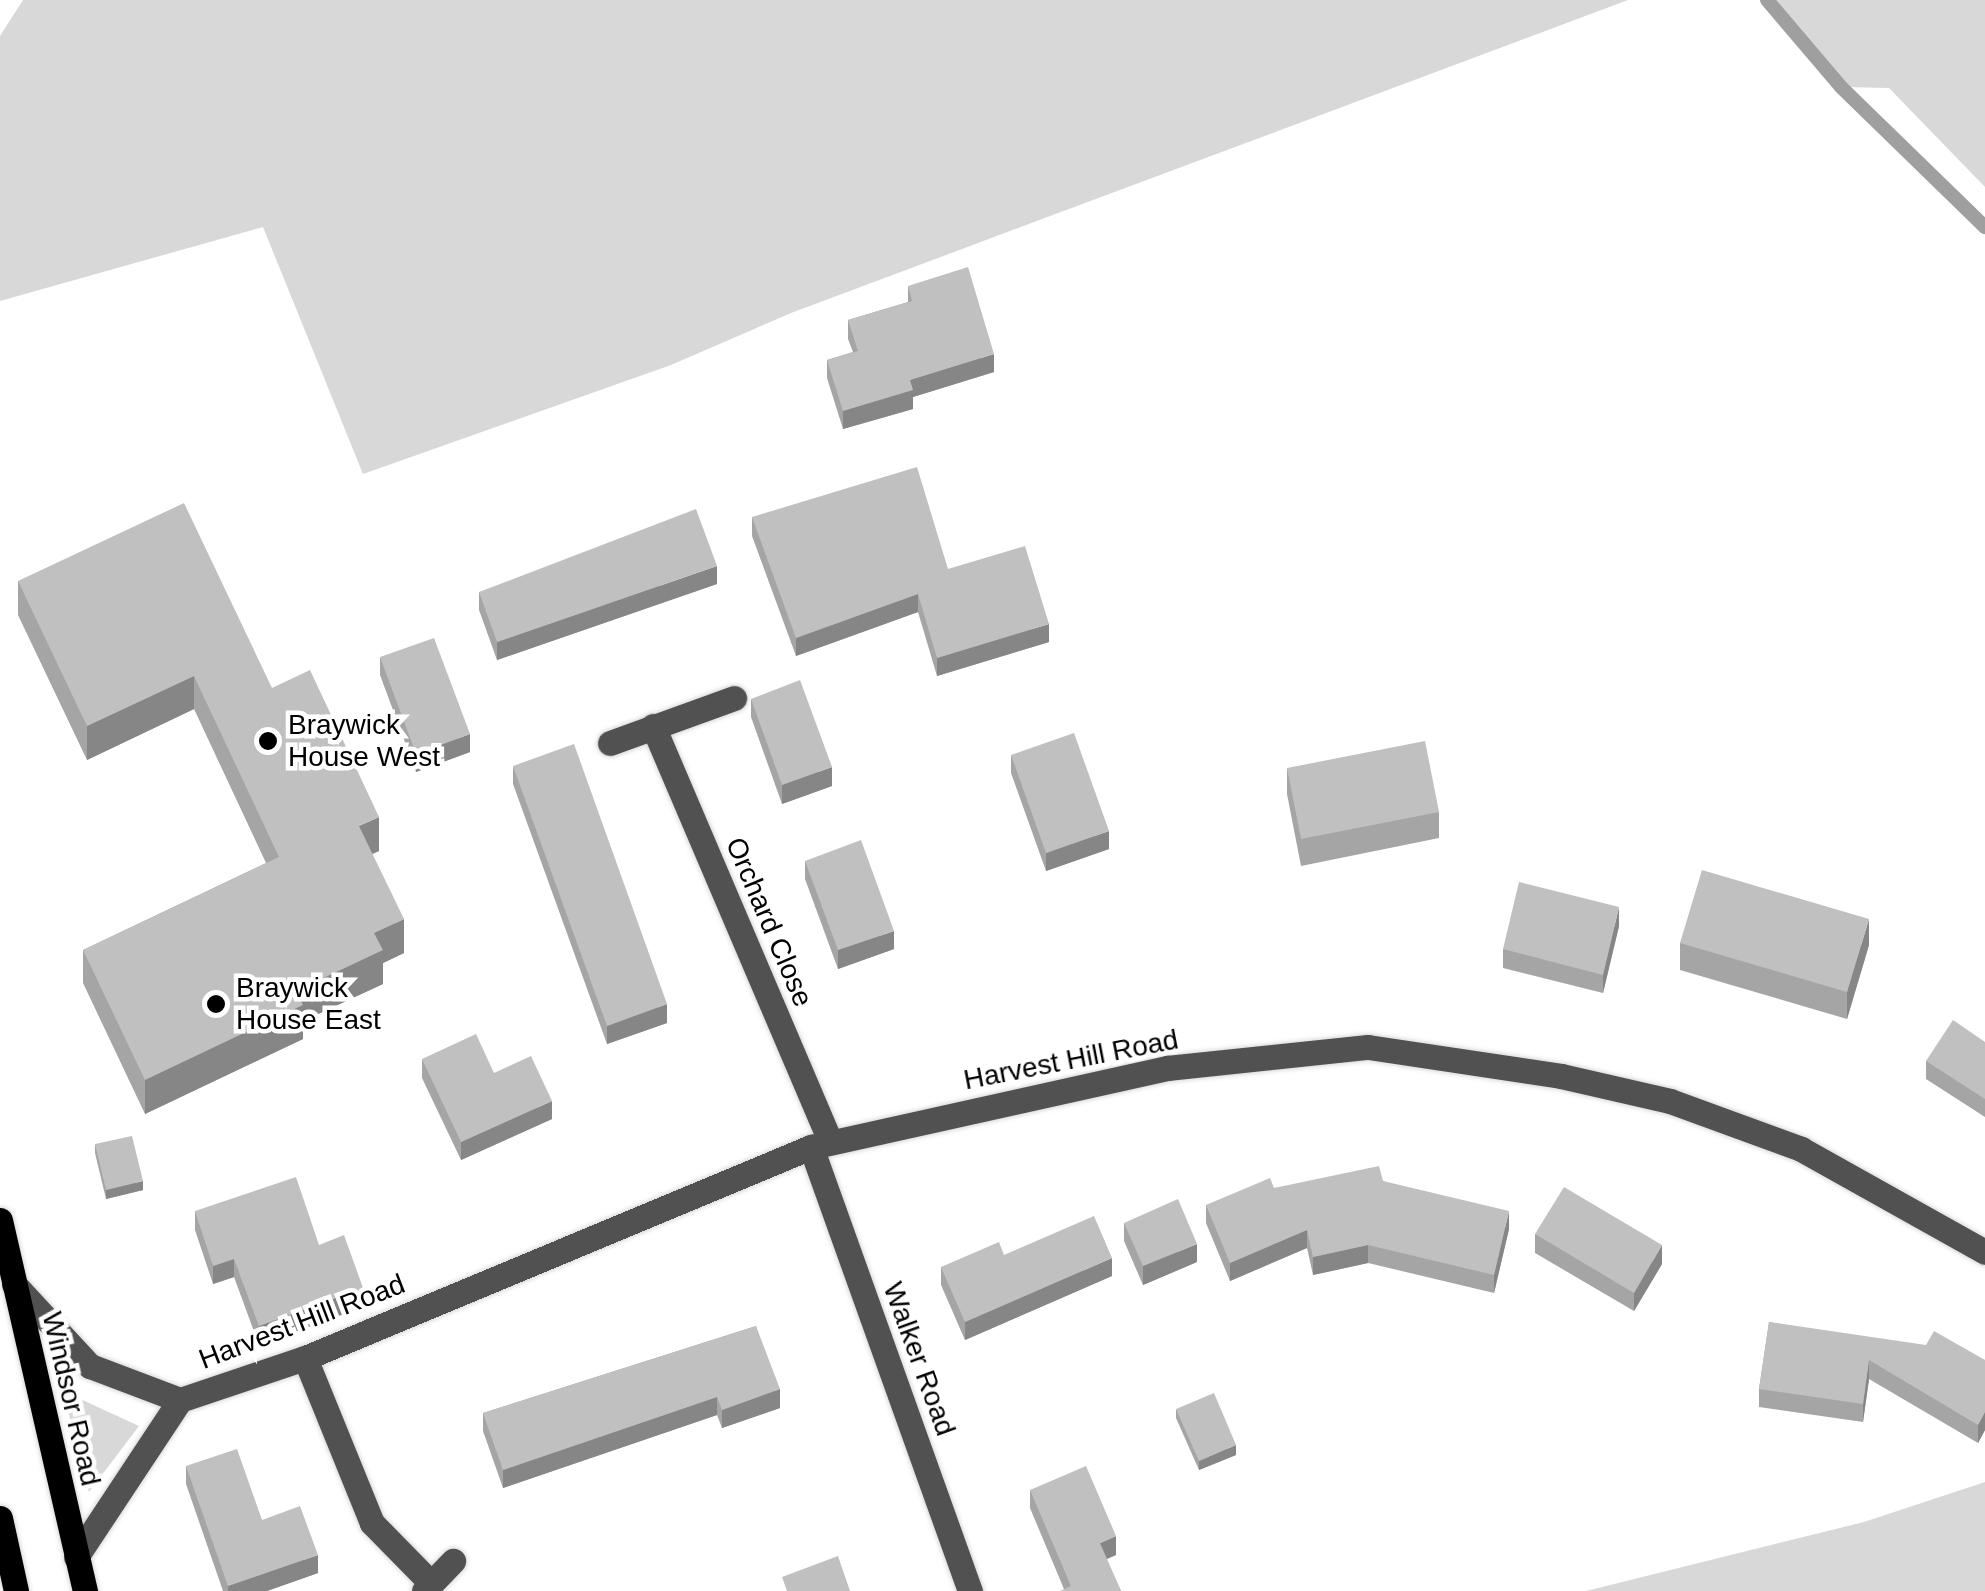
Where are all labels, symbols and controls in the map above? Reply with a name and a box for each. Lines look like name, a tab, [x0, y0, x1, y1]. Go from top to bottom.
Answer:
place label: Braywick House West	[288, 708, 440, 774]
marker: Braywick House West	[257, 730, 279, 752]
street label: Orchard Close	[718, 832, 820, 1012]
place label: Braywick House East	[236, 971, 381, 1037]
marker: Braywick House East	[205, 993, 227, 1015]
street label: Harvest Hill Road	[961, 1023, 1181, 1097]
street label: Harvest Hill Road	[194, 1267, 410, 1377]
street label: Walker Road	[876, 1278, 962, 1440]
street label: Windsor Road	[35, 1309, 107, 1489]

